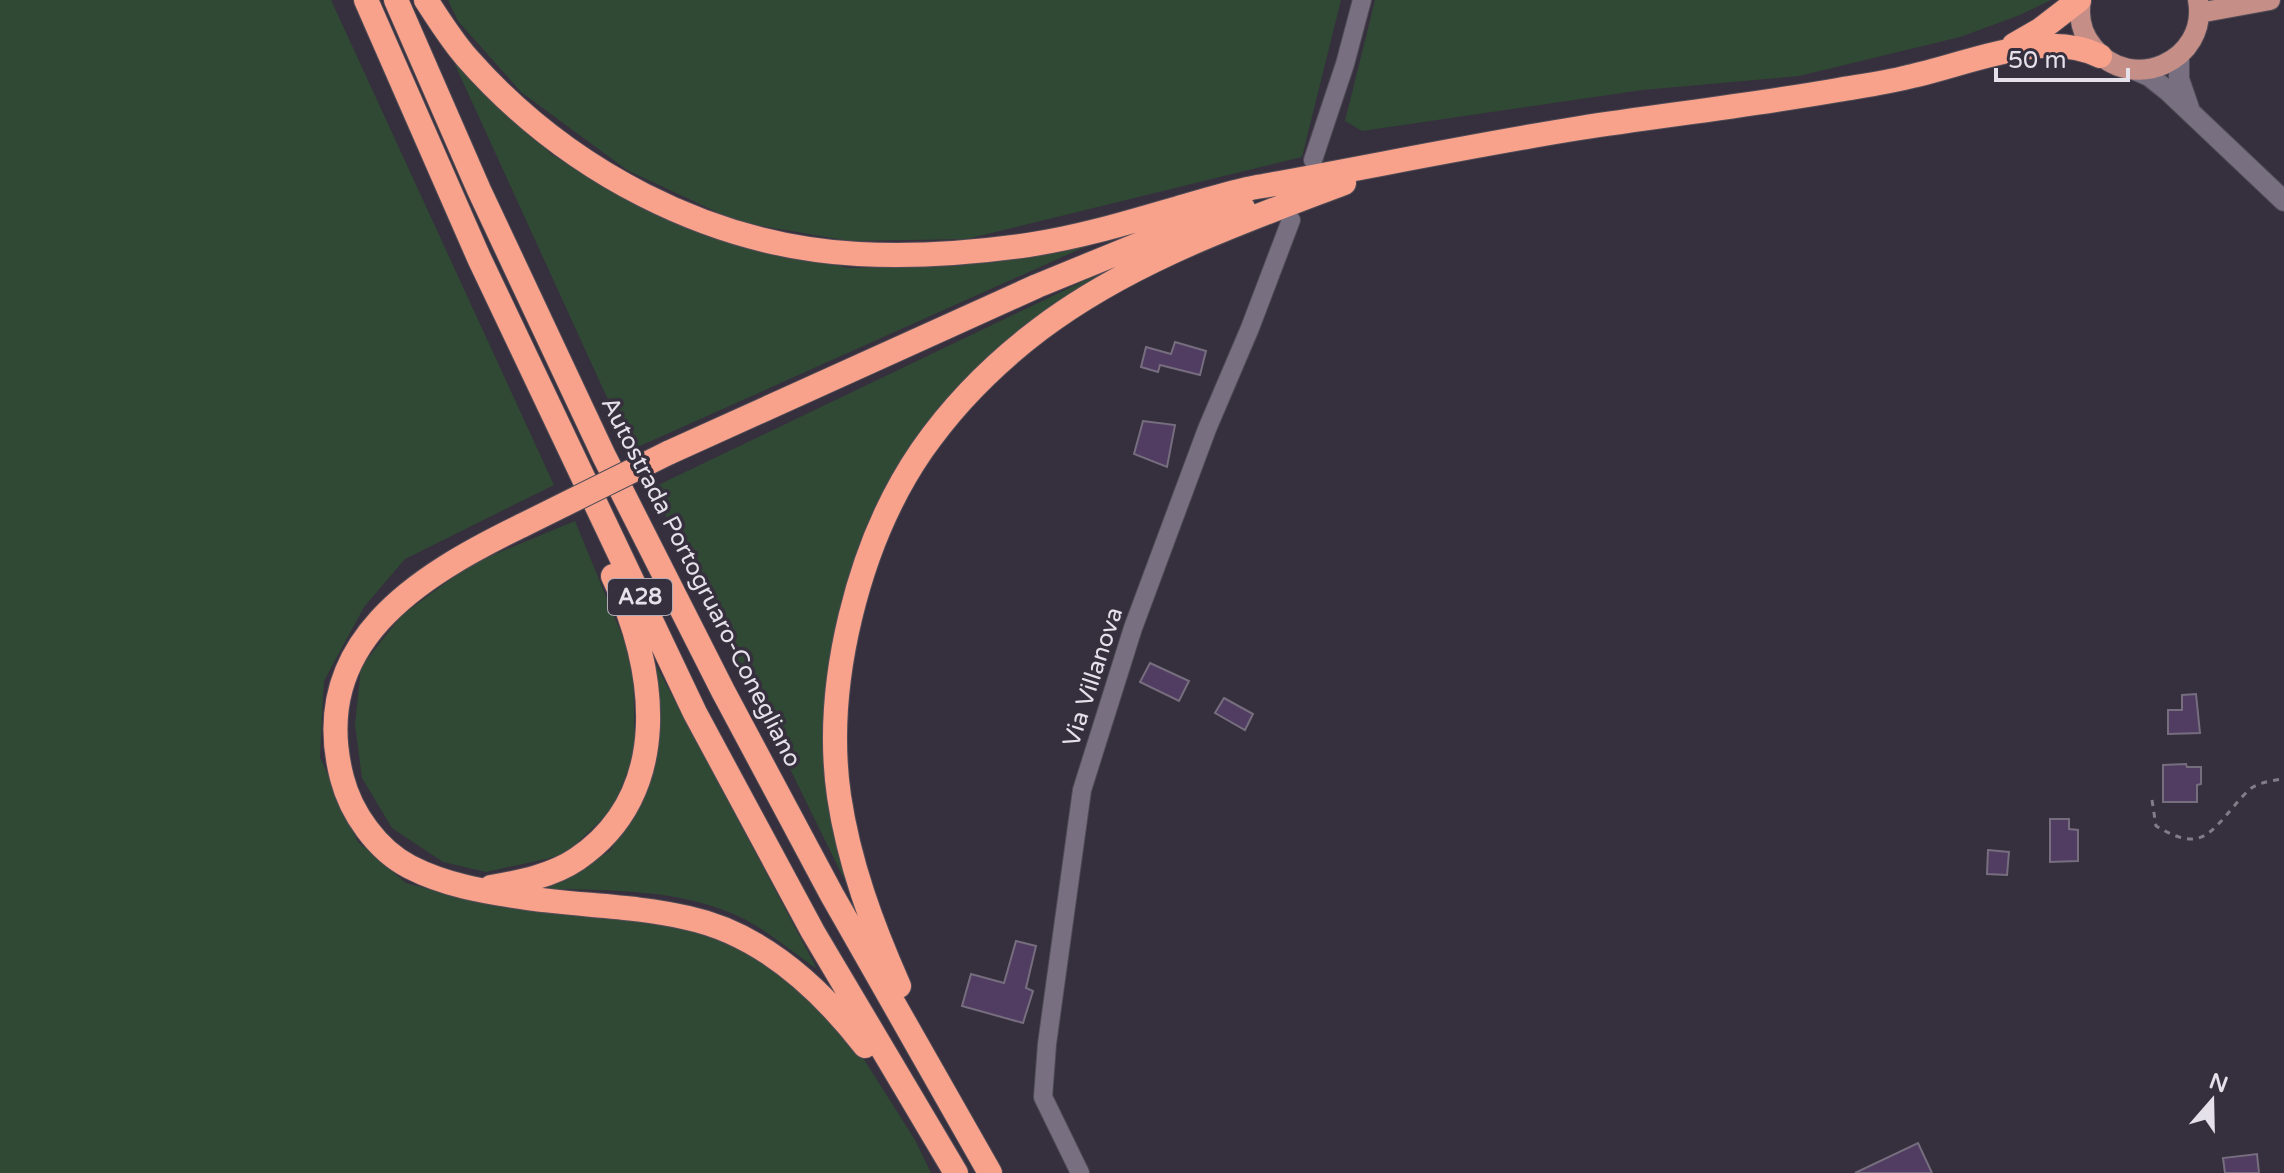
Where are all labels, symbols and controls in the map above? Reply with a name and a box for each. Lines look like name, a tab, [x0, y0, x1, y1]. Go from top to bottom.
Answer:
scale bar	[1996, 32, 2128, 82]
text: 50 m	[2008, 46, 2066, 75]
street label: Autostrada Portogruaro-Conegliano	[595, 392, 807, 772]
road number: A28	[608, 579, 672, 615]
street label: Via Villanova	[1057, 604, 1129, 750]
north arrow	[2172, 1061, 2252, 1141]
text: N	[2206, 1068, 2231, 1098]

